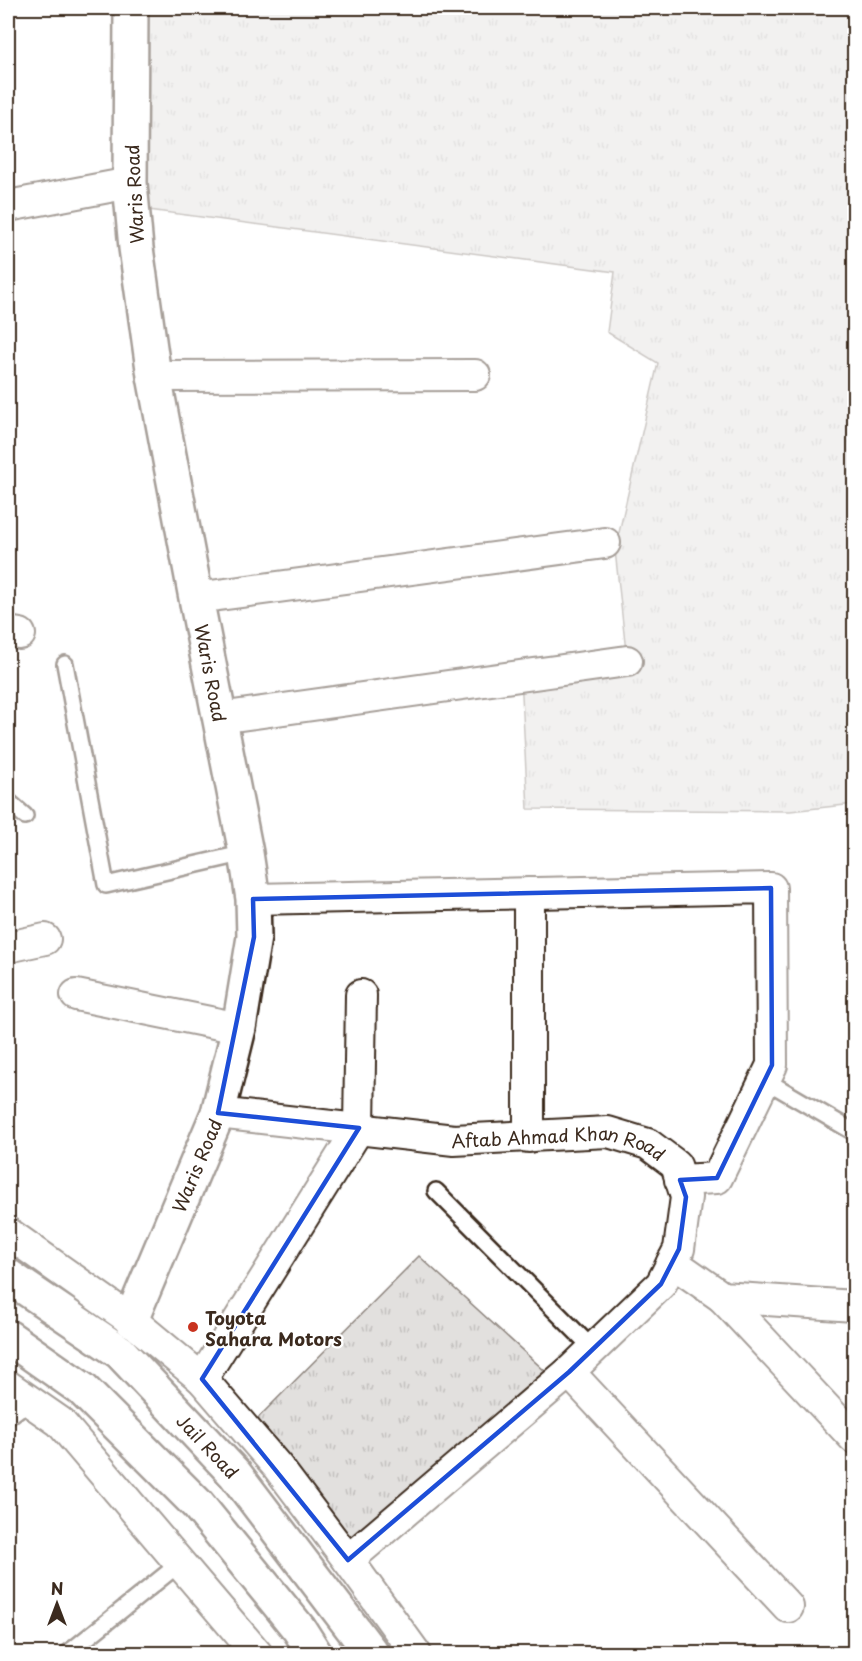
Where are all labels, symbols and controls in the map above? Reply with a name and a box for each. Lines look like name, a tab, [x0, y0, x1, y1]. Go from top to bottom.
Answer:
street label: Waris Road	[118, 144, 150, 244]
street label: Waris Road	[188, 622, 234, 724]
street label: Waris Road	[164, 1114, 228, 1216]
street label: Aftab Ahmad Khan Road	[451, 1118, 672, 1167]
place label: Toyota Sahara Motors	[205, 1304, 342, 1352]
marker: Toyota Sahara Motors	[186, 1320, 200, 1334]
street label: Jail Road	[171, 1407, 246, 1484]
north arrow	[27, 1574, 87, 1634]
text: N	[51, 1576, 63, 1600]

